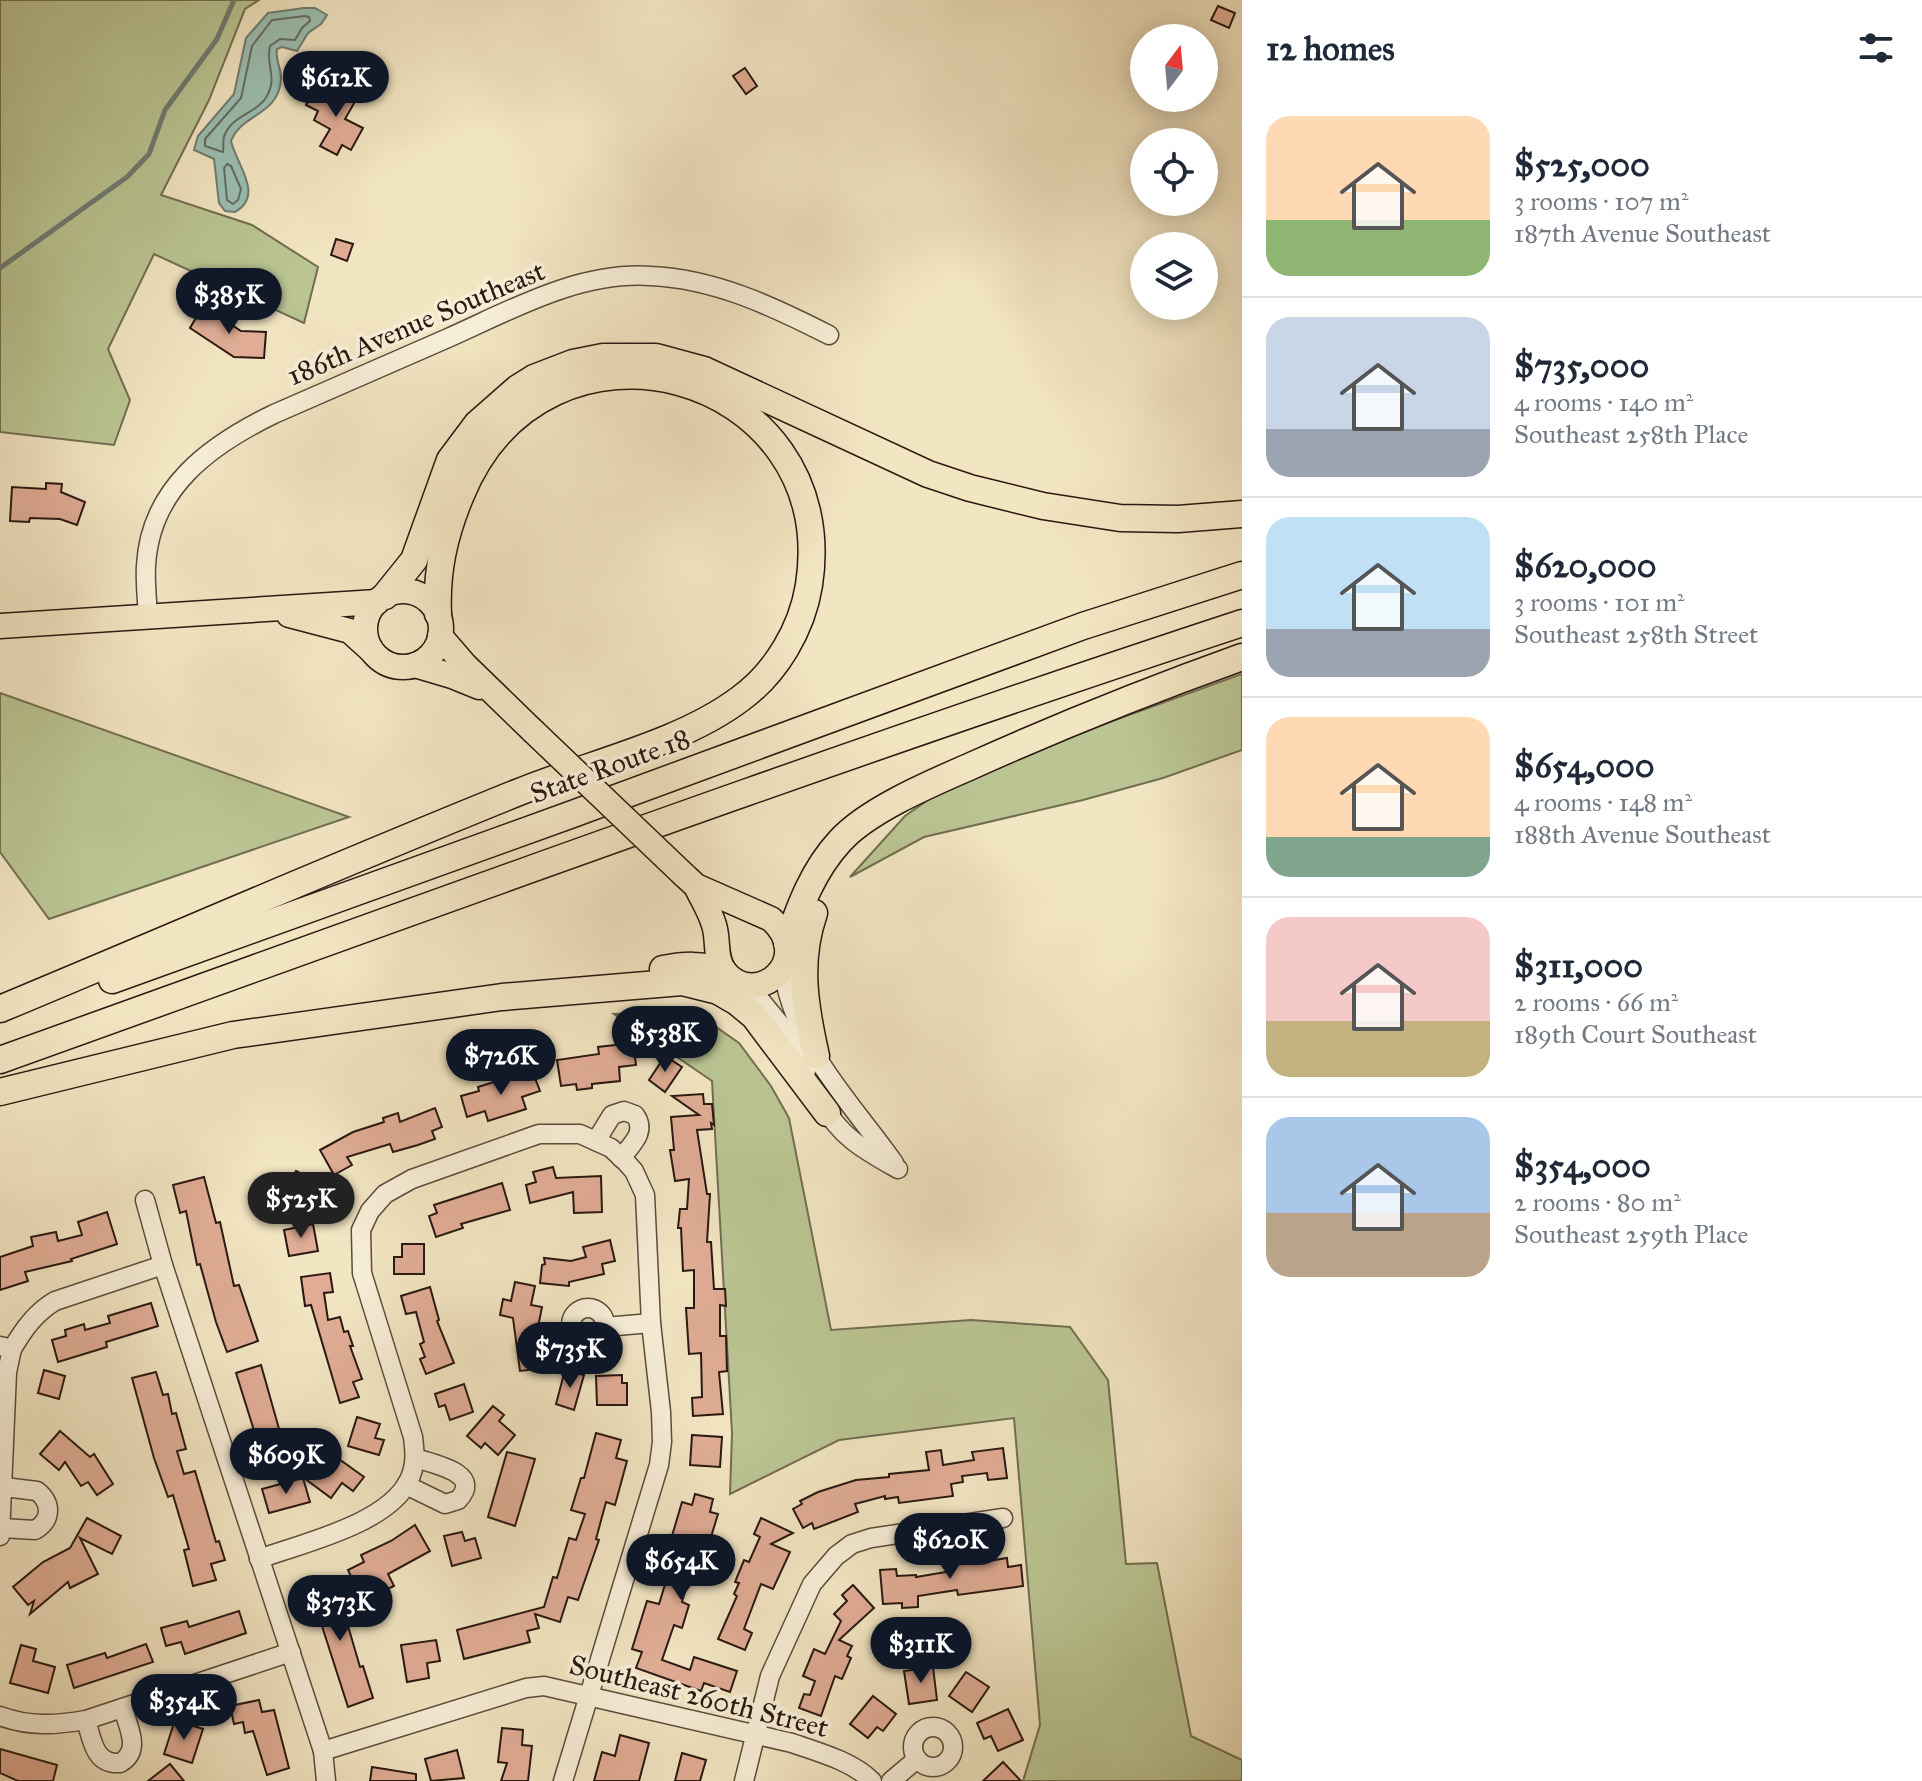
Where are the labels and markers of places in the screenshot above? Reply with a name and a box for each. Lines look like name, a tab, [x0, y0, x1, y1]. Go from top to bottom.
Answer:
pin: $612K	[280, 51, 392, 119]
pin: $385K	[173, 268, 285, 336]
pin: $538K	[609, 1006, 721, 1074]
pin: $726K	[445, 1029, 557, 1097]
pin: $525K	[245, 1172, 357, 1240]
pin: $735K	[514, 1322, 626, 1390]
pin: $609K	[230, 1428, 342, 1496]
pin: $620K	[894, 1513, 1006, 1581]
pin: $654K	[625, 1534, 737, 1602]
pin: $373K	[284, 1575, 396, 1643]
pin: $311K	[865, 1617, 977, 1685]
pin: $354K	[128, 1674, 240, 1742]

